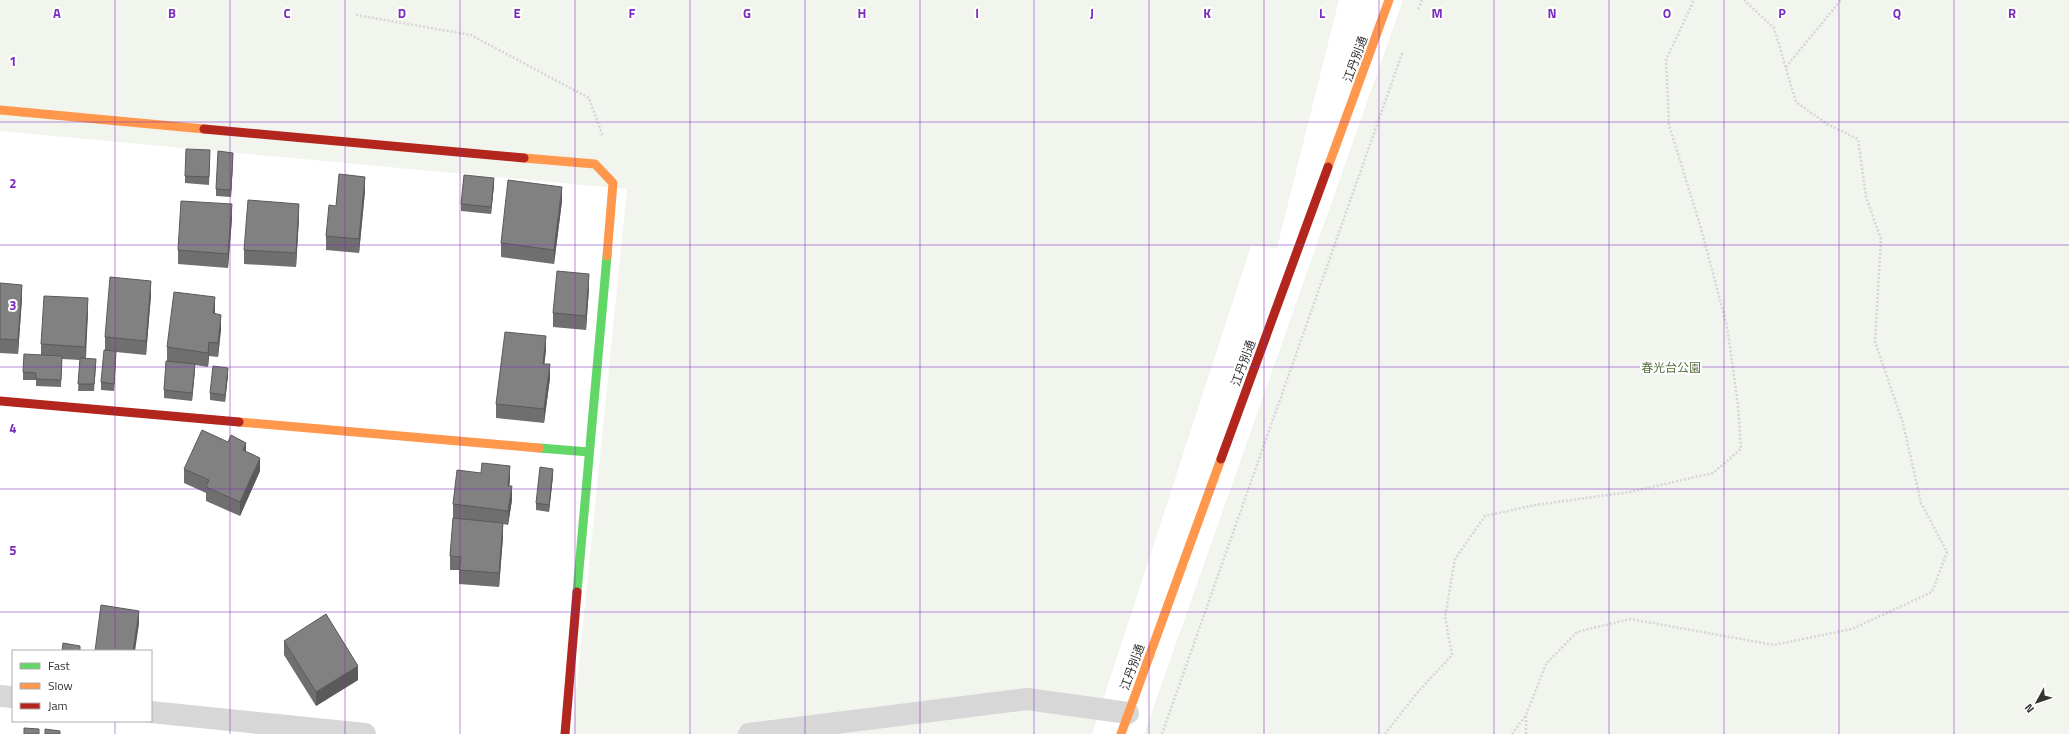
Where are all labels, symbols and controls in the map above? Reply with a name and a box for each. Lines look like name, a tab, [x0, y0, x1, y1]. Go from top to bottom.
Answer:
text: A	[53, 3, 61, 23]
text: B	[168, 3, 176, 23]
text: C	[283, 3, 291, 23]
text: D	[398, 3, 406, 23]
text: E	[513, 3, 521, 23]
text: F	[629, 3, 636, 23]
text: G	[743, 3, 751, 23]
text: H	[858, 3, 866, 23]
text: I	[975, 3, 979, 23]
text: J	[1090, 3, 1094, 23]
text: K	[1203, 3, 1211, 23]
text: L	[1319, 3, 1325, 23]
text: M	[1431, 3, 1443, 23]
text: N	[1547, 3, 1557, 23]
text: O	[1663, 3, 1671, 23]
text: P	[1778, 3, 1786, 23]
text: Q	[1893, 3, 1901, 23]
text: R	[2008, 3, 2016, 23]
street label: 江丹別通	[1338, 33, 1372, 85]
text: 1	[9, 51, 17, 71]
text: 2	[9, 173, 17, 193]
text: 3	[9, 295, 17, 315]
street label: 江丹別通	[1226, 337, 1260, 389]
park label: 春光台公園	[1641, 358, 1701, 377]
text: 4	[9, 418, 17, 438]
text: 5	[9, 540, 17, 560]
street label: 江丹別通	[1115, 641, 1149, 693]
legend	[12, 650, 152, 722]
text: Fast	[48, 656, 71, 675]
text: Slow	[48, 676, 73, 695]
north arrow	[2017, 682, 2057, 722]
text: Jam	[48, 696, 68, 715]
text: N	[2021, 700, 2038, 716]

